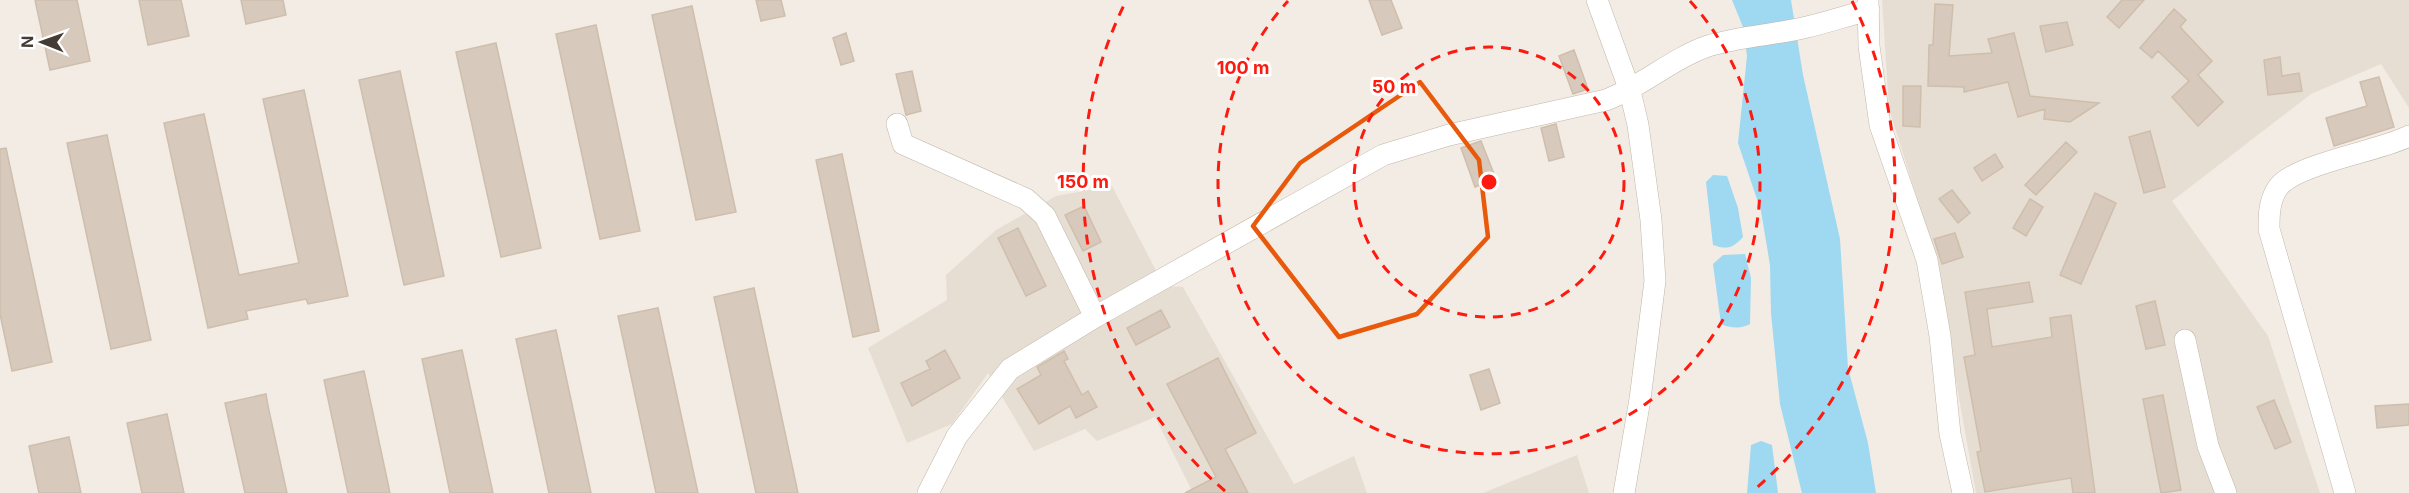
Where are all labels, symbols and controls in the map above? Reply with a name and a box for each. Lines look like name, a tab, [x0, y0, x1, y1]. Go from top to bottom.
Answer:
north arrow	[12, 12, 72, 72]
text: N	[17, 35, 37, 48]
text: 100 m	[1217, 57, 1269, 78]
text: 50 m	[1372, 76, 1416, 97]
text: 150 m	[1057, 171, 1109, 192]
centre of rings	[1479, 172, 1499, 192]

